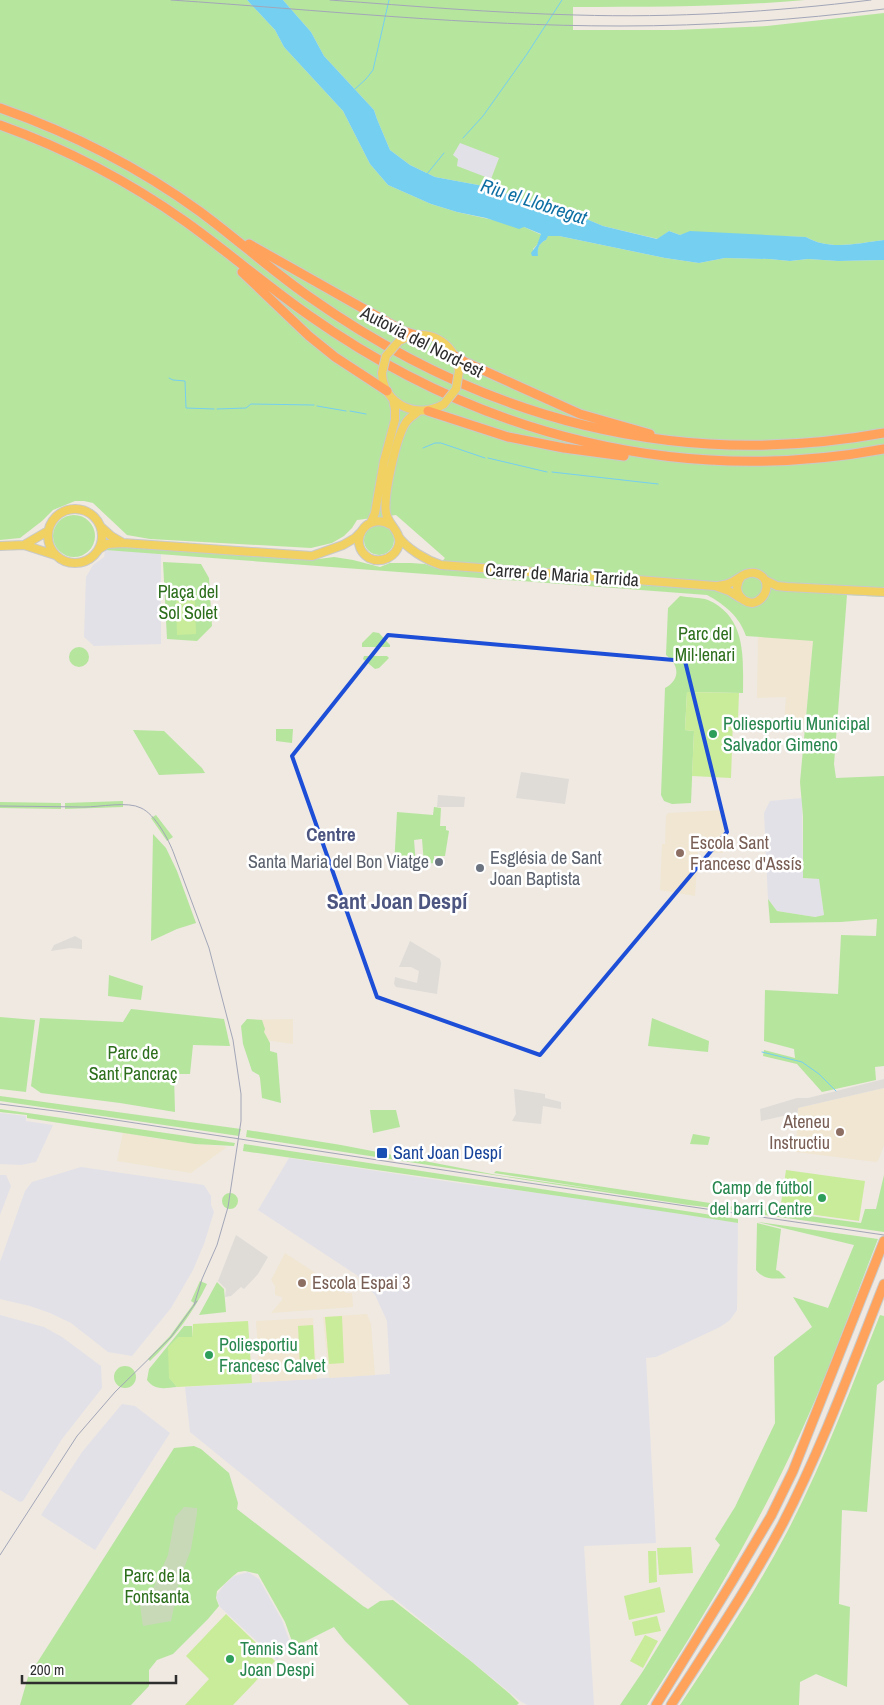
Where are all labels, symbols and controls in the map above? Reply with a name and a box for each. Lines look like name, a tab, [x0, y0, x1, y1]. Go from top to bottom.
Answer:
water label: Riu el Llobregat	[478, 172, 591, 231]
street label: Autovia del Nord-est	[356, 299, 488, 383]
street label: Carrer de Maria Tarrida	[484, 557, 640, 592]
park label: Plaça del Sol Solet	[158, 579, 218, 625]
park label: Parc del Mil·lenari	[675, 621, 735, 667]
place label: Poliesportiu Municipal Salvador Gimeno	[723, 711, 870, 757]
marker: Poliesportiu Municipal Salvador Gimeno	[707, 728, 719, 740]
district label: Centre	[306, 821, 356, 847]
place label: Escola Sant Francesc d'Assís	[690, 830, 802, 876]
place label: Església de Sant Joan Baptista	[490, 845, 602, 891]
marker: Escola Sant Francesc d'Assís	[674, 847, 686, 859]
place label: Santa Maria del Bon Viatge	[248, 849, 429, 874]
marker: Santa Maria del Bon Viatge	[433, 856, 445, 868]
marker: Església de Sant Joan Baptista	[474, 862, 486, 874]
district label: Sant Joan Despí	[327, 886, 468, 916]
park label: Parc de Sant Pancraç	[89, 1040, 177, 1086]
place label: Ateneu Instructiu	[769, 1109, 830, 1155]
marker: Ateneu Instructiu	[834, 1126, 846, 1138]
place label: Sant Joan Despí	[393, 1140, 503, 1165]
marker: Sant Joan Despí	[375, 1146, 389, 1160]
place label: Camp de fútbol del barri Centre	[709, 1175, 812, 1221]
marker: Camp de fútbol del barri Centre	[816, 1192, 828, 1204]
place label: Escola Espai 3	[312, 1270, 410, 1295]
marker: Escola Espai 3	[296, 1277, 308, 1289]
place label: Poliesportiu Francesc Calvet	[219, 1332, 326, 1378]
marker: Poliesportiu Francesc Calvet	[203, 1349, 215, 1361]
park label: Parc de la Fontsanta	[124, 1563, 190, 1609]
place label: Tennis Sant Joan Despi	[240, 1636, 318, 1682]
scale bar	[22, 1652, 176, 1684]
marker: Tennis Sant Joan Despi	[224, 1653, 236, 1665]
text: 200 m	[30, 1659, 64, 1680]

